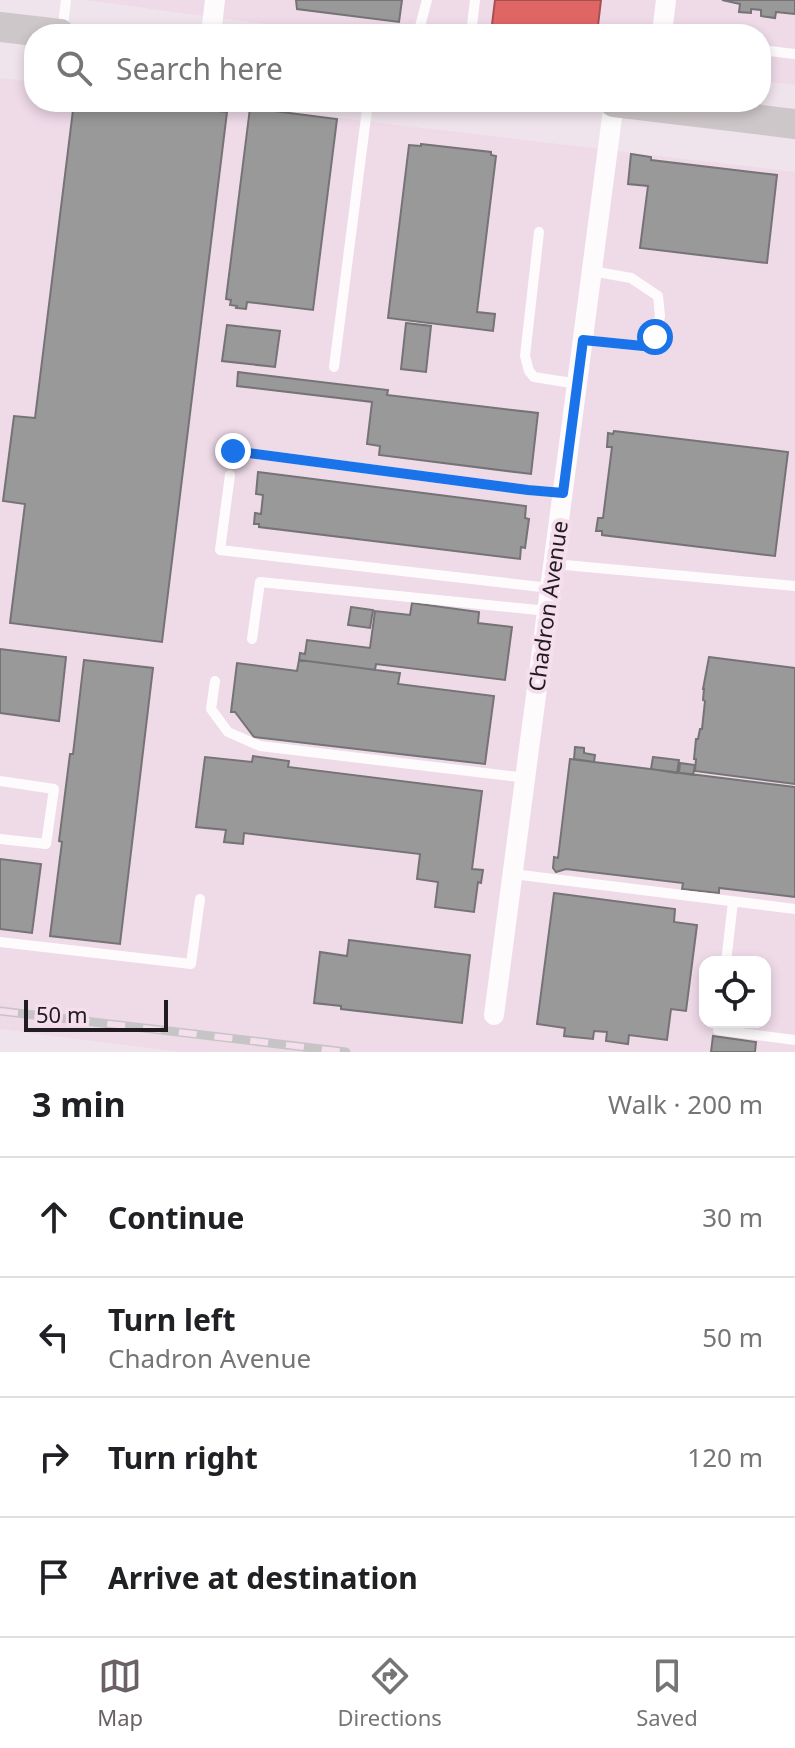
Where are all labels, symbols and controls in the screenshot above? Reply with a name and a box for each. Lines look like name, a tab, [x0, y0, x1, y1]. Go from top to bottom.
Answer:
search box	[24, 24, 771, 112]
icon: search	[52, 46, 96, 90]
text: Search here	[116, 48, 283, 89]
route start	[637, 319, 673, 355]
route end	[215, 433, 251, 469]
street label: Chadron Avenue	[520, 519, 574, 693]
map controls	[699, 956, 771, 1028]
button: locate	[699, 956, 771, 1028]
scale bar	[24, 996, 168, 1032]
text: 50 m	[36, 999, 87, 1029]
text: 3 min	[32, 1081, 126, 1127]
text: Walk · 200 m	[608, 1086, 763, 1122]
icon: ahead	[32, 1195, 76, 1239]
text: Continue	[108, 1197, 244, 1238]
text: 30 m	[702, 1199, 763, 1235]
text: Turn left	[108, 1299, 236, 1340]
icon: left	[32, 1315, 76, 1359]
text: 50 m	[702, 1319, 763, 1355]
text: Chadron Avenue	[108, 1340, 311, 1376]
icon: right	[32, 1435, 76, 1479]
text: Turn right	[108, 1437, 258, 1478]
text: 120 m	[687, 1439, 763, 1475]
icon: arrive	[32, 1555, 76, 1599]
text: Arrive at destination	[108, 1557, 418, 1598]
tab: Map	[97, 1654, 143, 1732]
tab: Directions	[337, 1654, 442, 1732]
tab: Saved	[636, 1654, 698, 1732]

